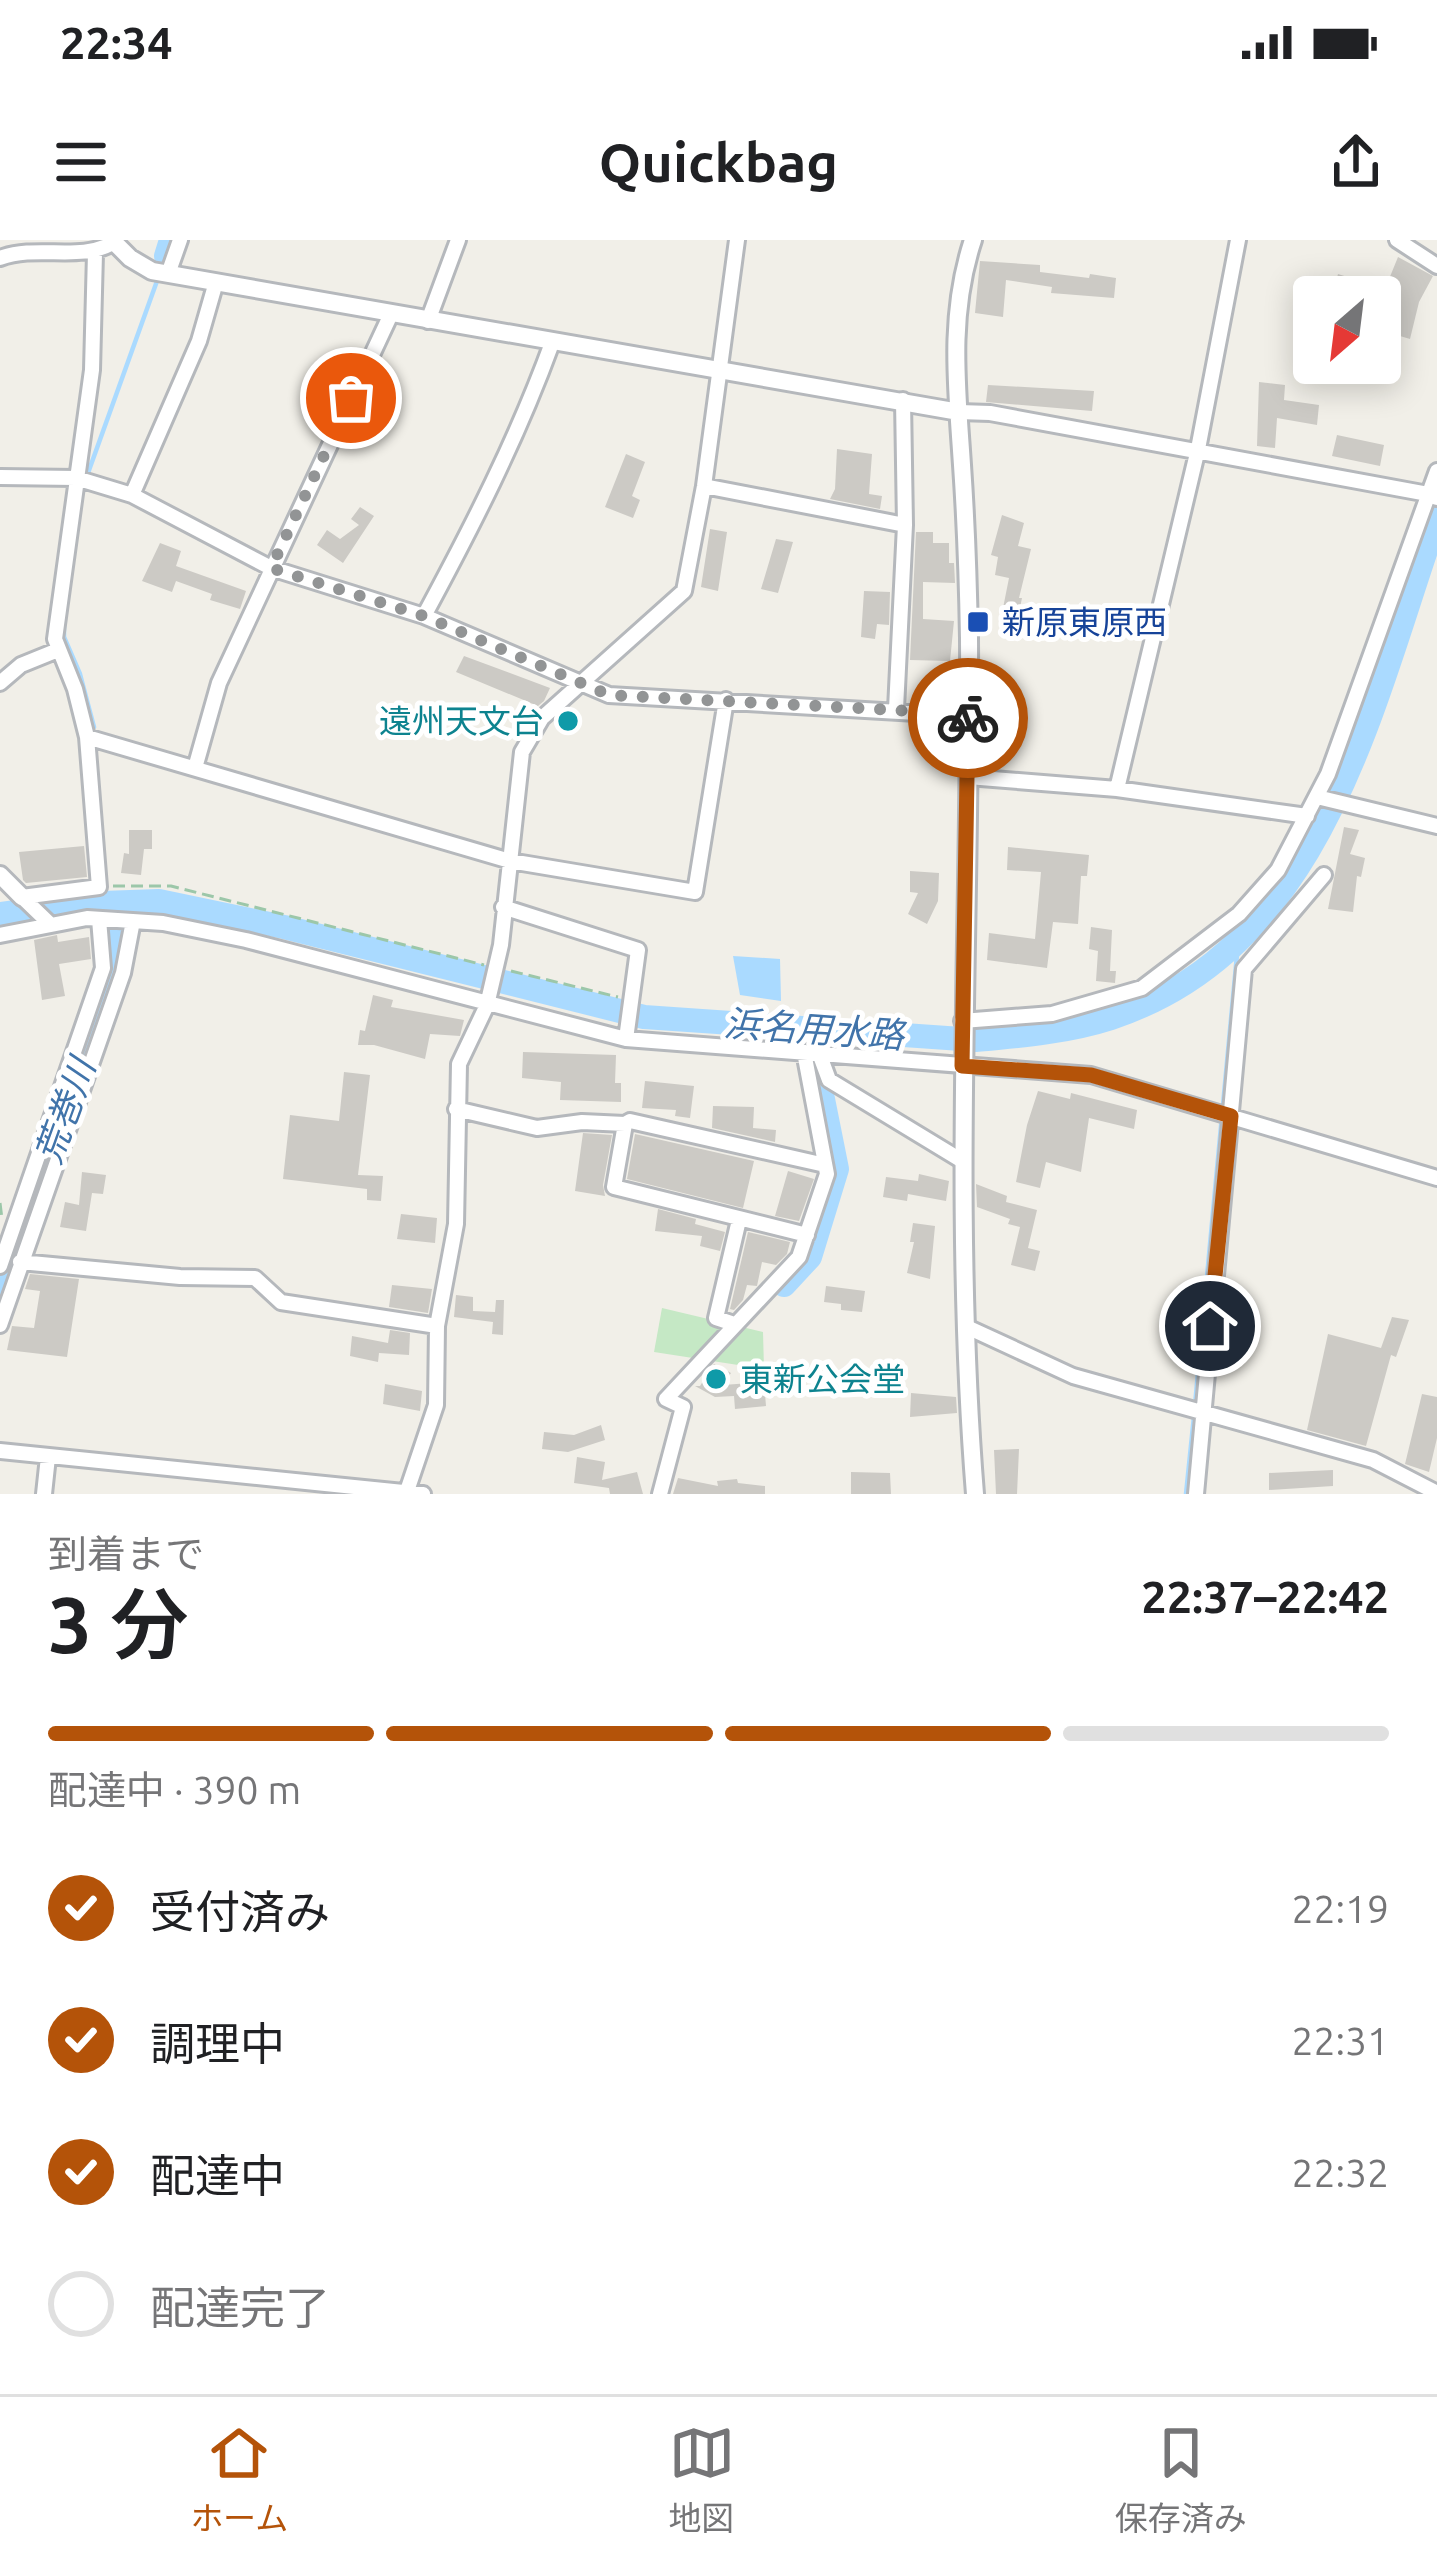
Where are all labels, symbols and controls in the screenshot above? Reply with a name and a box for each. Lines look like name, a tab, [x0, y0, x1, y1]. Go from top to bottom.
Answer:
text: 22:34	[60, 17, 173, 68]
icon: menu	[48, 129, 114, 195]
icon: share	[1323, 129, 1389, 195]
text: Quickbag	[599, 132, 838, 192]
north arrow	[1293, 276, 1401, 384]
map controls	[1293, 276, 1401, 384]
pin	[300, 347, 402, 449]
icon: bag	[318, 365, 384, 431]
place label: 新原東原西	[1002, 603, 1167, 640]
marker: 新原東原西	[965, 609, 991, 635]
courier	[908, 658, 1028, 778]
icon: bike	[935, 685, 1001, 751]
place label: 遠州天文台	[379, 702, 544, 739]
marker: 遠州天文台	[555, 708, 581, 734]
water label: 浜名用水路	[723, 1002, 908, 1055]
water label: 荒巻川	[27, 1049, 104, 1169]
pin	[1159, 1275, 1261, 1377]
icon: home	[1177, 1293, 1243, 1359]
place label: 東新公会堂	[740, 1360, 905, 1397]
marker: 東新公会堂	[703, 1366, 729, 1392]
text: 到着まで	[48, 1532, 204, 1575]
text: 22:37–22:42	[1141, 1571, 1389, 1622]
text: 3 分	[48, 1580, 188, 1668]
text: 配達中 · 390 m	[48, 1768, 301, 1811]
icon: check	[48, 1875, 114, 1941]
text: 受付済み	[150, 1886, 330, 1937]
text: 22:19	[1291, 1887, 1389, 1930]
icon: check	[48, 2007, 114, 2073]
text: 調理中	[150, 2018, 285, 2069]
text: 22:31	[1291, 2019, 1389, 2062]
icon: check	[48, 2139, 114, 2205]
text: 配達中	[150, 2150, 285, 2201]
text: 22:32	[1291, 2151, 1389, 2194]
text: 配達完了	[150, 2282, 330, 2333]
tab: ホーム	[190, 2420, 288, 2540]
tab: 地図	[669, 2420, 735, 2540]
tab: 保存済み	[1115, 2420, 1247, 2540]

